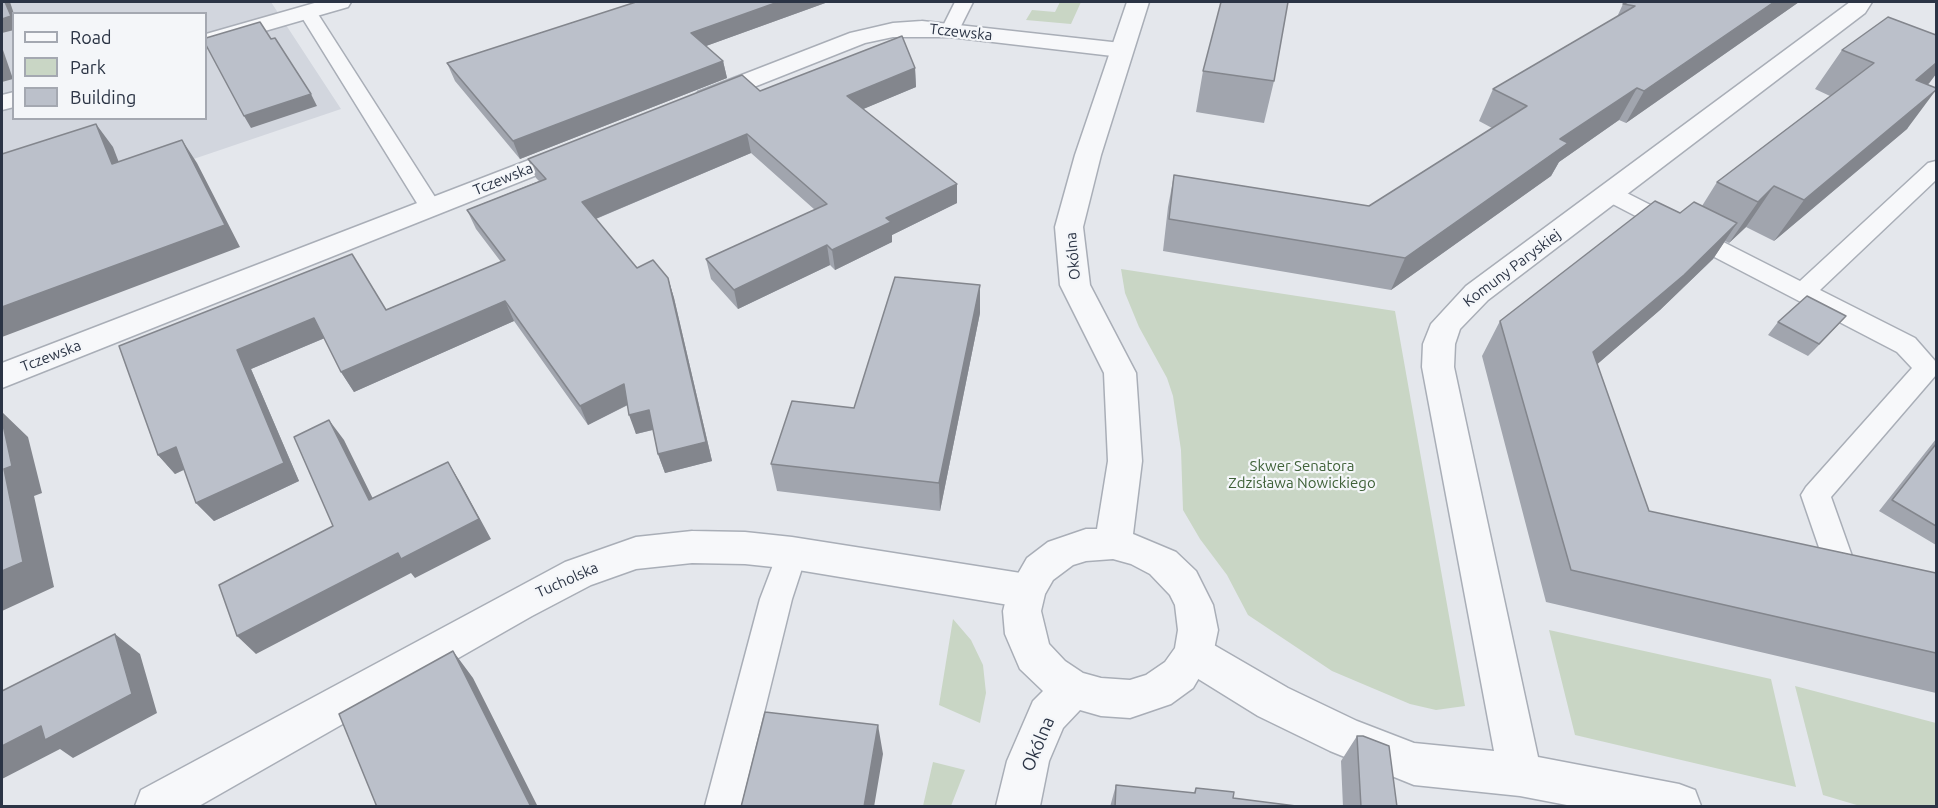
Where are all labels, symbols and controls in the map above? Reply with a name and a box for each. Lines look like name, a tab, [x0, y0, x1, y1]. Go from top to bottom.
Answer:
legend	[12, 12, 207, 120]
street label: Tczewska	[929, 20, 993, 44]
text: Road	[70, 27, 112, 47]
text: Park	[70, 57, 106, 77]
text: Building	[70, 87, 136, 107]
street label: Tczewska	[470, 159, 536, 199]
street label: Komuny Paryskiej	[1460, 225, 1564, 311]
street label: Okólna	[1062, 231, 1084, 281]
street label: Tczewska	[18, 336, 84, 376]
park label: Skwer Senatora Zdzisława Nowickiego	[1228, 457, 1376, 492]
street label: Tucholska	[533, 558, 601, 602]
street label: Okólna	[1017, 713, 1059, 775]

